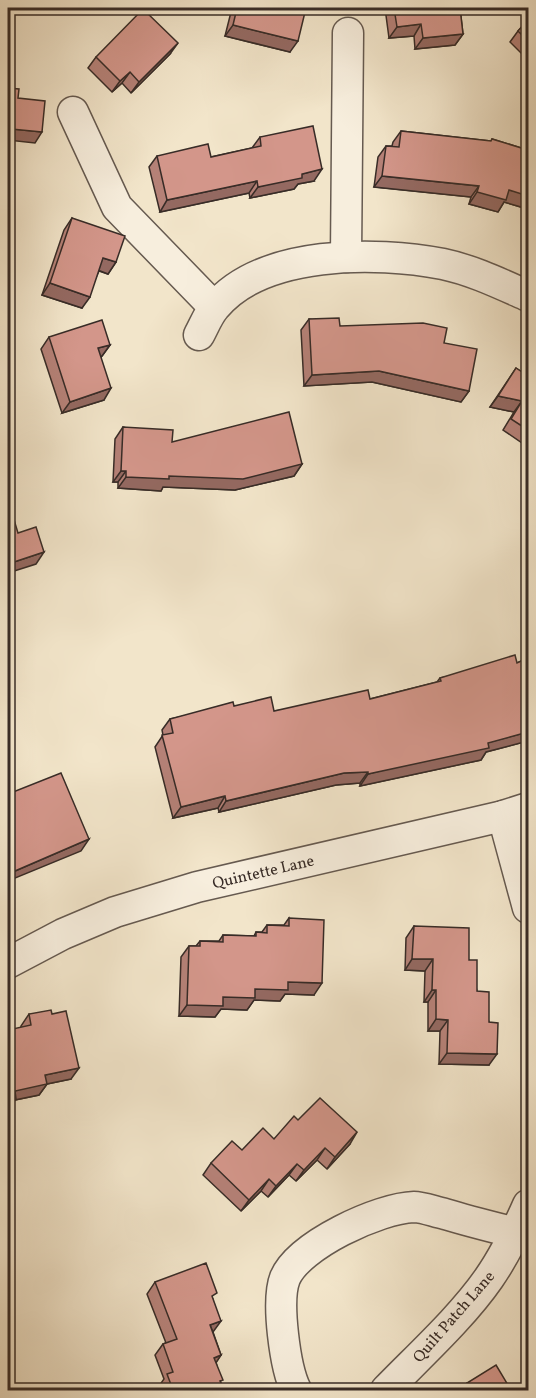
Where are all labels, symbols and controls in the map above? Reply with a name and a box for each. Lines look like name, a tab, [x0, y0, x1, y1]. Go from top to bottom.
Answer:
street label: Quintette Lane	[210, 851, 317, 895]
street label: Quilt Patch Lane	[408, 1267, 501, 1368]

